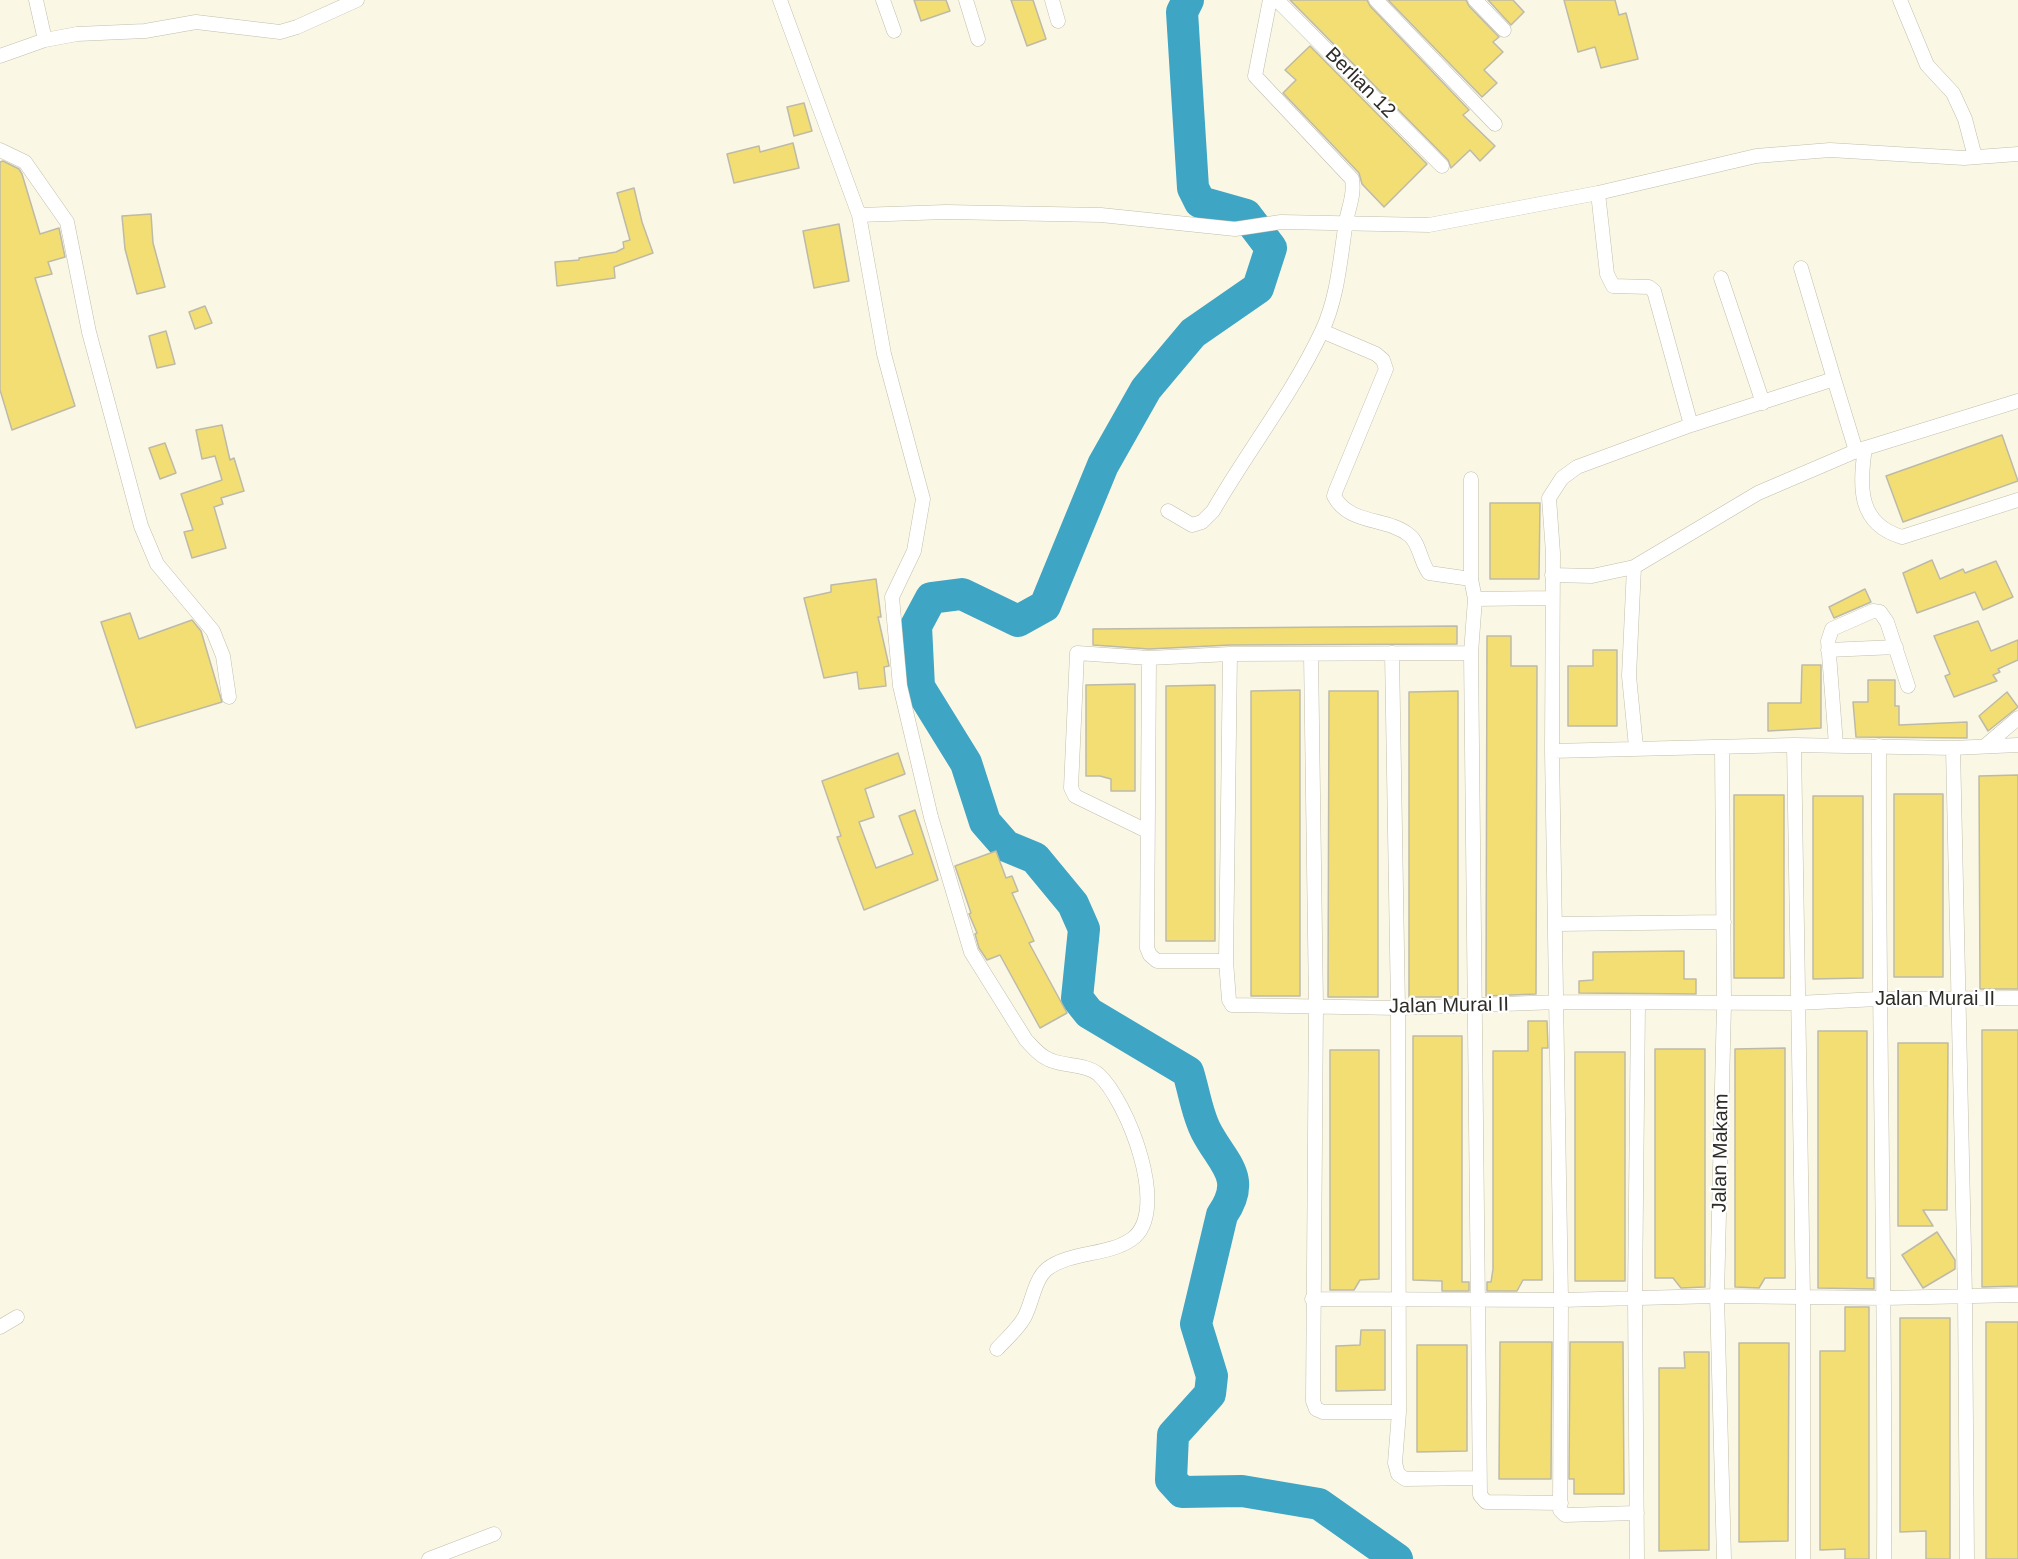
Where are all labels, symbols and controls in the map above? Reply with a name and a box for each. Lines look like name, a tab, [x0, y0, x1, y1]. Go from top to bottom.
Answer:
street label: Berlian 12	[1320, 43, 1400, 123]
street label: Jalan Murai II	[1875, 987, 1995, 1011]
street label: Jalan Murai II	[1389, 993, 1509, 1019]
street label: Jalan Makam	[1708, 1093, 1734, 1213]

